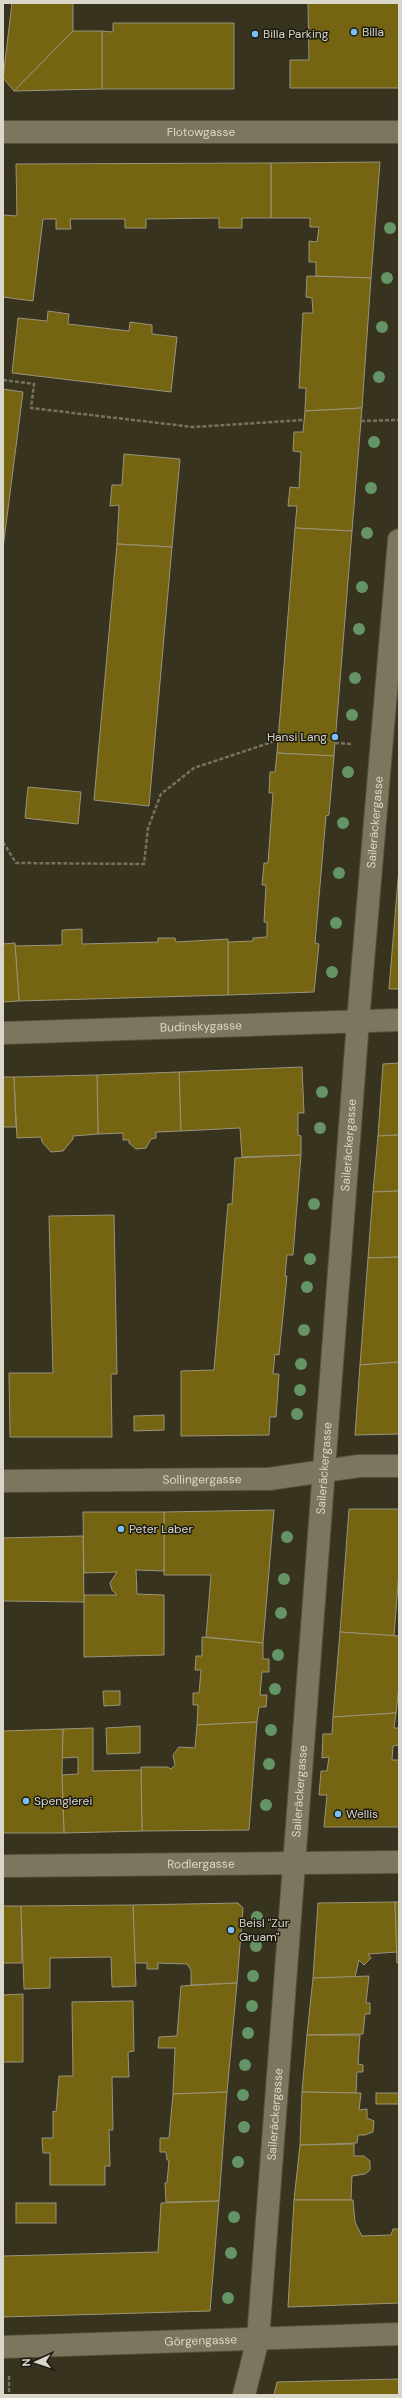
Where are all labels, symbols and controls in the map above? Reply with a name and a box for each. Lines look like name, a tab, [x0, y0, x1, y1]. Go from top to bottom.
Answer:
place label: Billa	[362, 24, 384, 40]
place label: Billa Parking	[263, 26, 329, 42]
marker: Billa	[349, 27, 359, 37]
marker: Billa Parking	[250, 29, 260, 39]
street label: Flotowgasse	[167, 124, 235, 140]
place label: Hansi Lang	[267, 729, 327, 745]
marker: Hansi Lang	[330, 732, 340, 742]
street label: Saileräckergasse	[363, 775, 387, 869]
street label: Budinskygasse	[160, 1017, 242, 1036]
street label: Saileräckergasse	[337, 1098, 360, 1192]
street label: Saileräckergasse	[313, 1421, 336, 1515]
street label: Sollingergasse	[162, 1471, 242, 1488]
place label: Peter Laber	[129, 1521, 193, 1537]
marker: Peter Laber	[116, 1524, 126, 1534]
street label: Saileräckergasse	[288, 1744, 311, 1838]
place label: Spenglerei	[34, 1793, 92, 1809]
marker: Spenglerei	[21, 1796, 31, 1806]
place label: Wellis	[346, 1806, 378, 1822]
marker: Wellis	[333, 1809, 343, 1819]
street label: Rodlergasse	[167, 1856, 235, 1872]
place label: Beisl "Zur Gruam"	[239, 1915, 290, 1945]
marker: Beisl "Zur Gruam"	[226, 1925, 236, 1935]
street label: Saileräckergasse	[264, 2067, 287, 2161]
street label: Görgengasse	[164, 2331, 238, 2350]
north arrow	[16, 2342, 56, 2382]
text: N	[19, 2358, 33, 2367]

